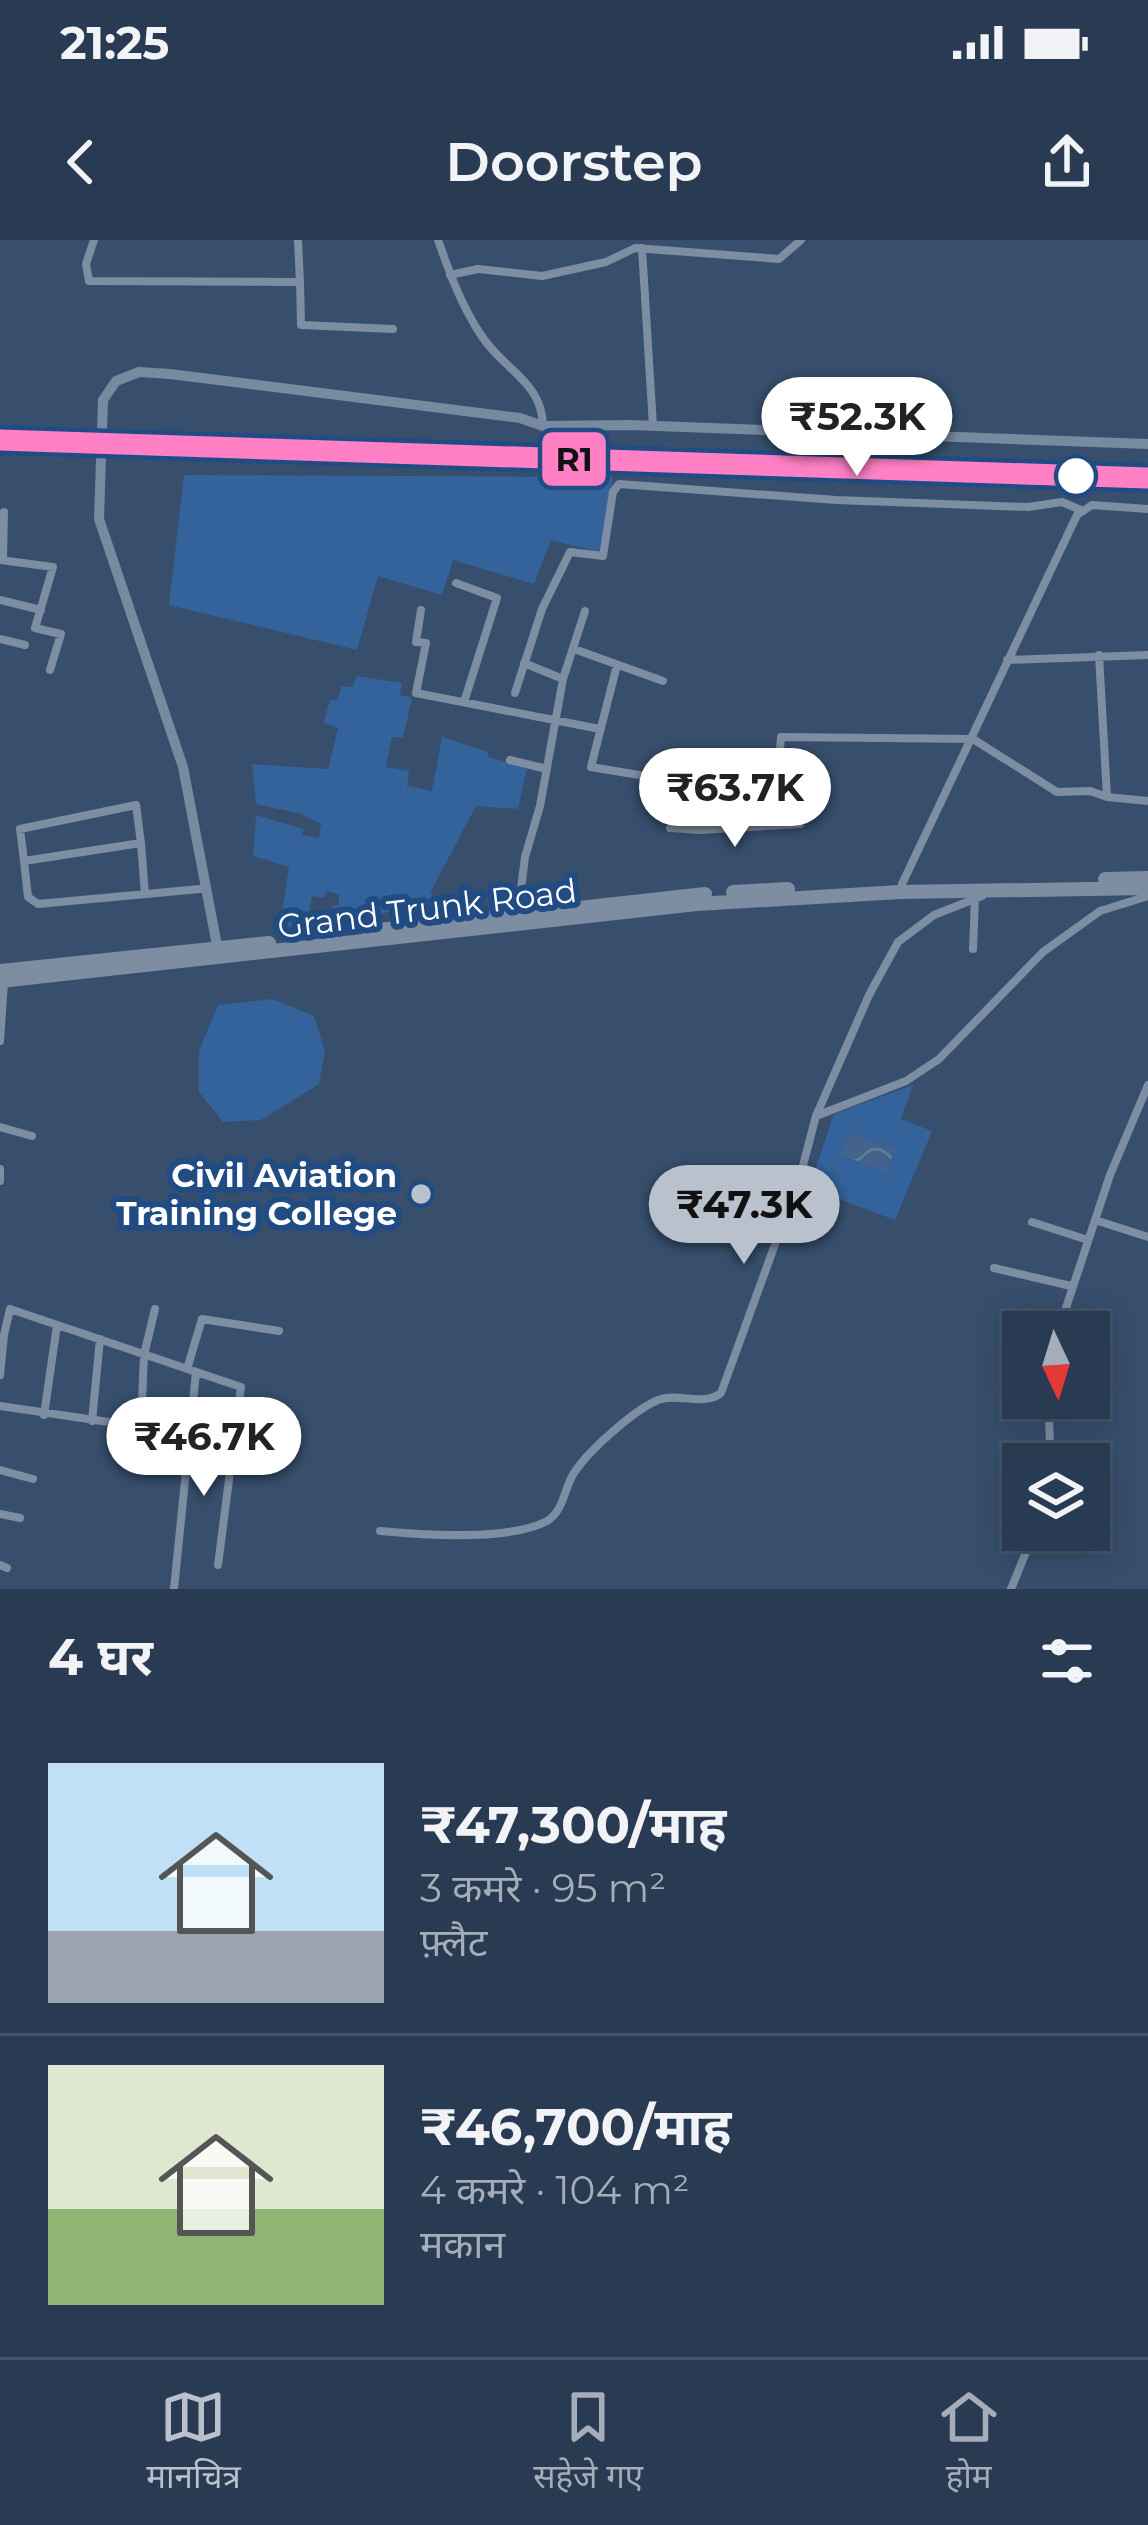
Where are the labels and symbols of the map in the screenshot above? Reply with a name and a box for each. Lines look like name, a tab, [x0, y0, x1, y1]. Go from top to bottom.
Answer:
pin: ₹52.3K	[759, 377, 955, 479]
line badge: R1	[540, 430, 608, 488]
text: R1	[555, 439, 593, 479]
unlabelled marker	[1055, 455, 1097, 497]
pin: ₹63.7K	[637, 748, 833, 850]
street label: Grand Trunk Road	[275, 870, 579, 946]
place label: Civil Aviation Training College	[116, 1155, 397, 1233]
pin: ₹47.3K	[646, 1165, 842, 1267]
marker: Civil Aviation Training College	[408, 1181, 434, 1207]
north arrow	[1002, 1311, 1110, 1419]
pin: ₹46.7K	[106, 1397, 302, 1499]

